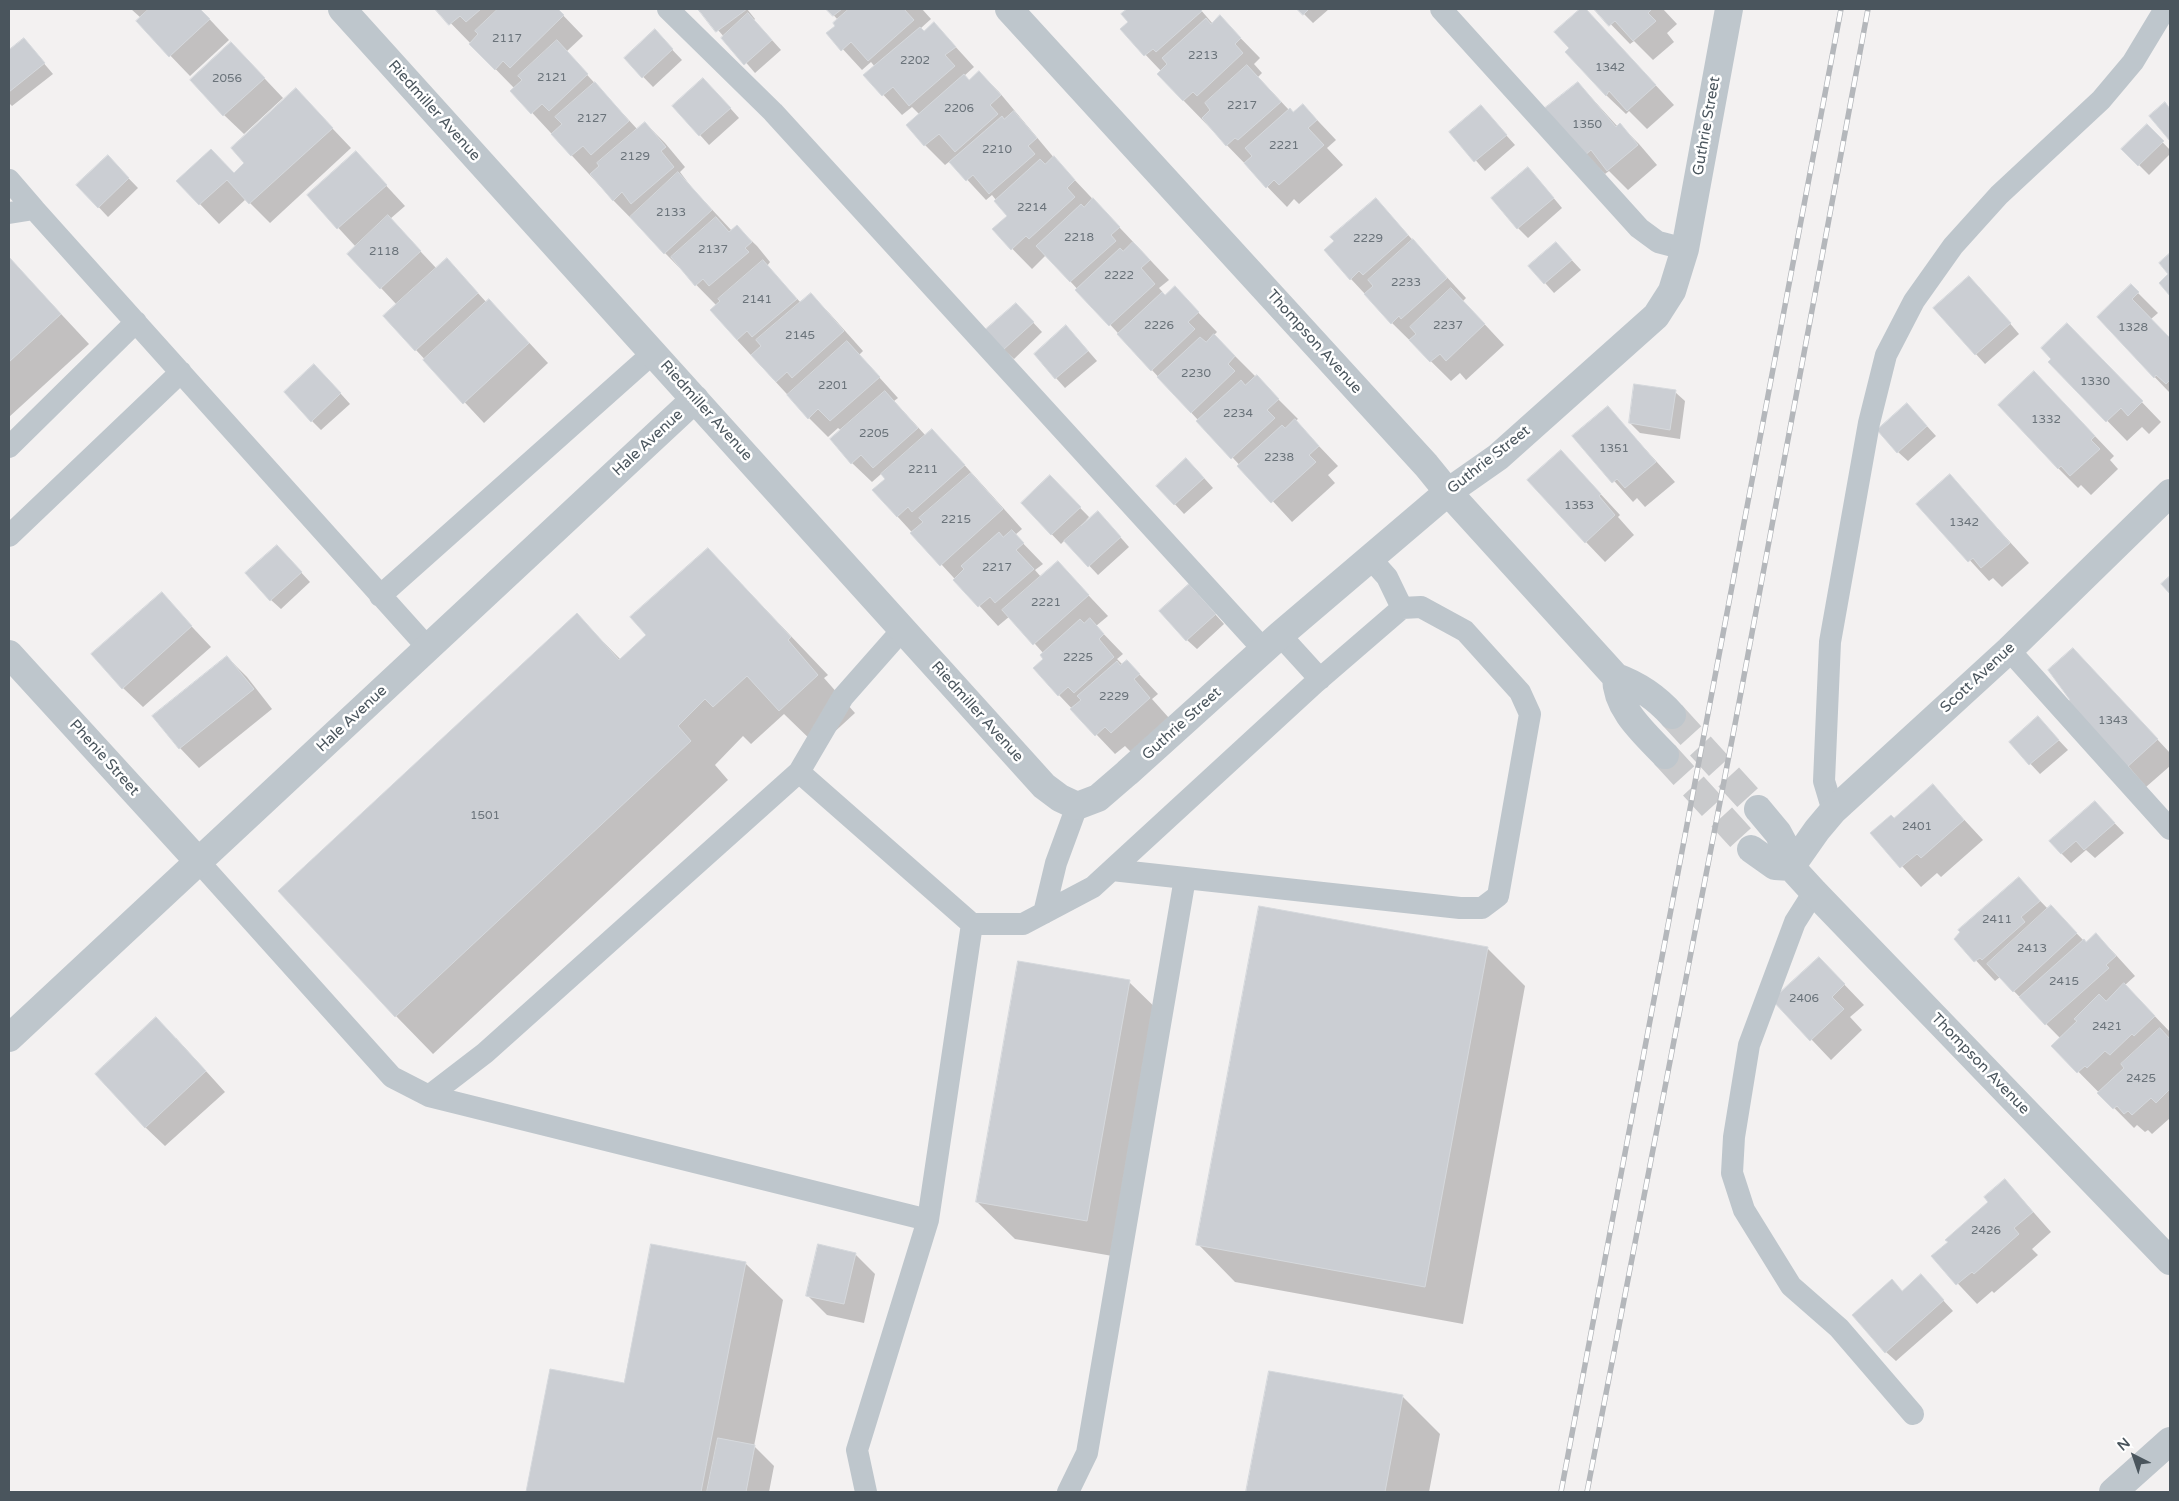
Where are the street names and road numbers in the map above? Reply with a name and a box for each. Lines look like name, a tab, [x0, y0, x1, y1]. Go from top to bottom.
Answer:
street label: Riedmiller Avenue	[384, 57, 484, 165]
street label: Guthrie Street	[1689, 75, 1725, 177]
street label: Thompson Avenue	[1263, 286, 1365, 398]
street label: Riedmiller Avenue	[656, 357, 756, 465]
street label: Hale Avenue	[609, 406, 687, 480]
street label: Guthrie Street	[1444, 422, 1534, 498]
street label: Scott Avenue	[1937, 639, 2019, 717]
street label: Riedmiller Avenue	[927, 658, 1027, 766]
street label: Hale Avenue	[313, 682, 391, 756]
street label: Guthrie Street	[1139, 684, 1225, 764]
street label: Phenie Street	[65, 716, 143, 800]
street label: Thompson Avenue	[1927, 1010, 2033, 1118]

